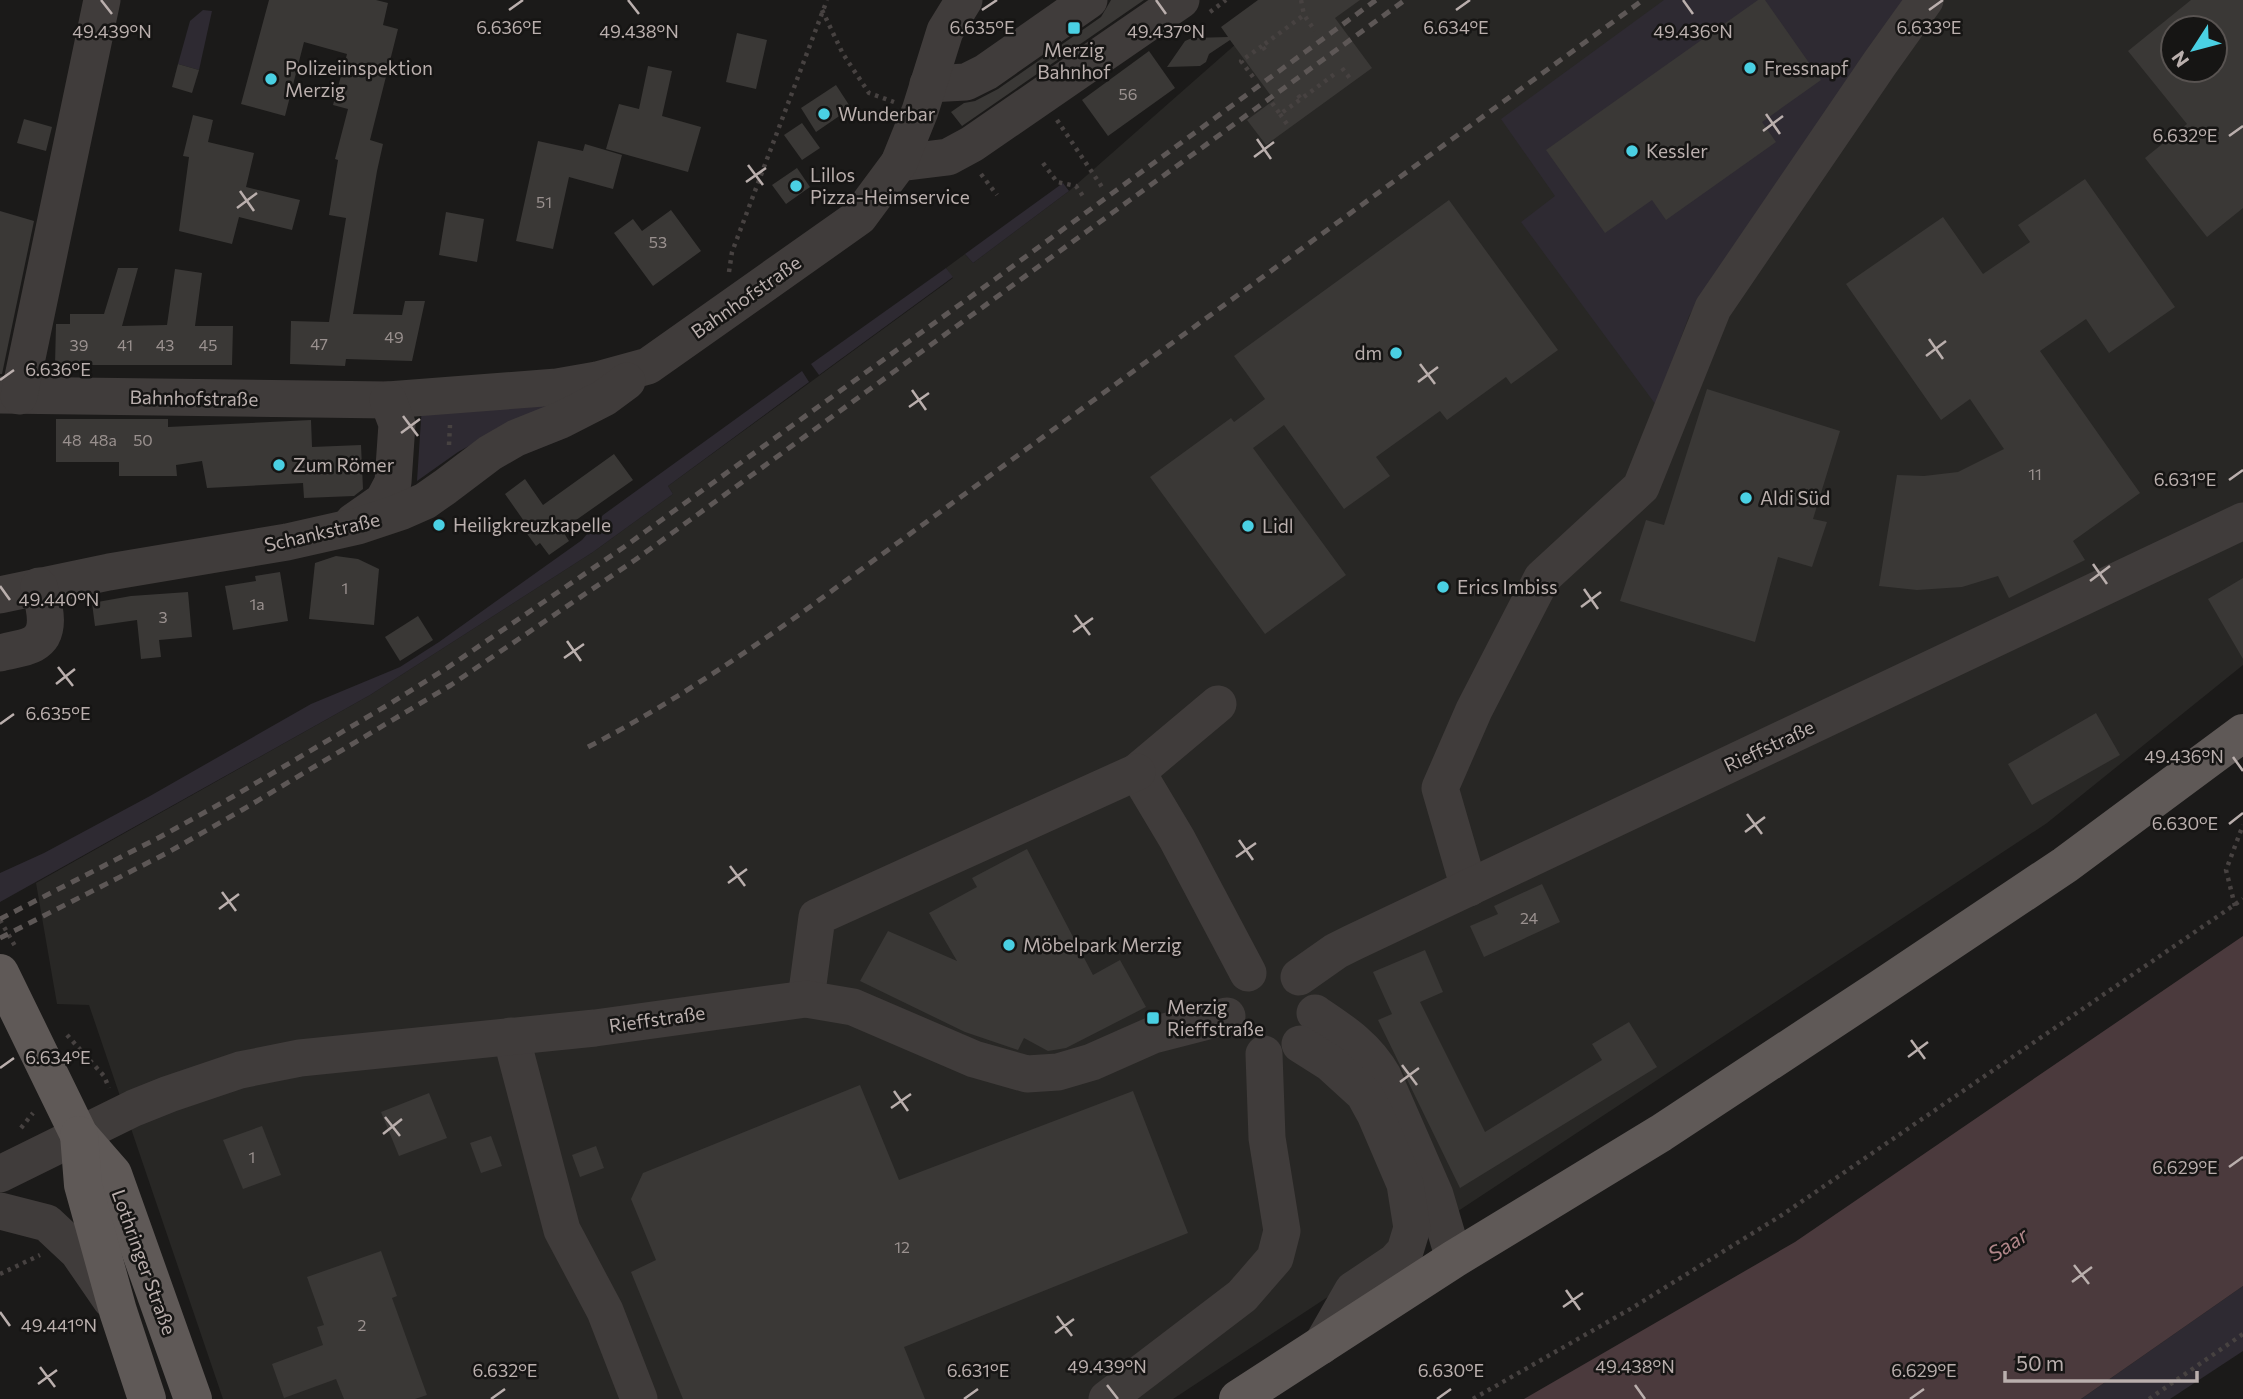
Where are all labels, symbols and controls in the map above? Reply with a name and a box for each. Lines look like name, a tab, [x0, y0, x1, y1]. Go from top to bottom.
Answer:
north arrow	[2159, 14, 2229, 84]
text: 6.636°E	[476, 16, 542, 38]
text: 6.635°E	[949, 16, 1015, 38]
text: 6.634°E	[1423, 16, 1489, 38]
text: 6.633°E	[1896, 16, 1962, 38]
text: 49.439°N	[72, 20, 152, 42]
text: 49.438°N	[599, 20, 679, 42]
marker: Merzig Bahnhof	[1066, 20, 1082, 36]
text: 49.437°N	[1127, 20, 1205, 42]
text: 49.436°N	[1653, 20, 1733, 42]
place label: Merzig Bahnhof	[1037, 38, 1111, 83]
text: N	[2166, 47, 2193, 72]
place label: Polizeiinspektion Merzig	[285, 56, 433, 101]
place label: Fressnapf	[1764, 56, 1849, 79]
marker: Fressnapf	[1742, 60, 1758, 76]
marker: Polizeiinspektion Merzig	[263, 71, 279, 87]
house number: 56	[1119, 84, 1137, 103]
place label: Wunderbar	[838, 102, 936, 125]
marker: Wunderbar	[816, 106, 832, 122]
text: 6.632°E	[2153, 124, 2217, 146]
place label: Kessler	[1646, 139, 1708, 162]
marker: Kessler	[1624, 143, 1640, 159]
place label: Lillos Pizza-Heimservice	[810, 163, 970, 208]
marker: Lillos Pizza-Heimservice	[788, 178, 804, 194]
house number: 51	[536, 192, 552, 211]
house number: 53	[649, 232, 667, 251]
street label: Bahnhofstraße	[686, 250, 805, 343]
house number: 49	[384, 327, 404, 346]
house number: 47	[310, 334, 328, 353]
house number: 39	[70, 335, 88, 354]
house number: 41	[117, 335, 133, 354]
house number: 43	[156, 335, 174, 354]
house number: 45	[199, 335, 217, 354]
place label: dm	[1354, 341, 1382, 364]
marker: dm	[1388, 345, 1404, 361]
text: 6.636°E	[25, 358, 91, 380]
street label: Bahnhofstraße	[130, 385, 258, 410]
house number: 48	[62, 430, 82, 449]
house number: 48a	[89, 430, 117, 449]
house number: 50	[133, 430, 153, 449]
place label: Zum Römer	[293, 453, 395, 476]
marker: Zum Römer	[271, 457, 287, 473]
house number: 11	[2028, 464, 2042, 483]
text: 6.631°E	[2154, 468, 2216, 490]
place label: Aldi Süd	[1760, 486, 1830, 509]
marker: Aldi Süd	[1738, 490, 1754, 506]
street label: Schankstraße	[262, 507, 382, 556]
place label: Heiligkreuzkapelle	[453, 513, 611, 536]
place label: Lidl	[1262, 514, 1294, 537]
marker: Heiligkreuzkapelle	[431, 517, 447, 533]
marker: Lidl	[1240, 518, 1256, 534]
place label: Erics Imbiss	[1457, 575, 1558, 598]
house number: 1	[342, 578, 348, 597]
marker: Erics Imbiss	[1435, 579, 1451, 595]
text: 49.440°N	[19, 588, 99, 610]
house number: 1a	[249, 594, 265, 613]
house number: 3	[158, 607, 168, 626]
text: 6.635°E	[25, 702, 91, 724]
street label: Rieffstraße	[1720, 715, 1818, 776]
text: 49.436°N	[2144, 745, 2224, 767]
text: 6.630°E	[2152, 812, 2218, 834]
house number: 24	[1520, 908, 1538, 927]
place label: Möbelpark Merzig	[1023, 933, 1182, 956]
marker: Möbelpark Merzig	[1001, 937, 1017, 953]
place label: Merzig Rieffstraße	[1167, 995, 1264, 1040]
street label: Rieffstraße	[607, 1000, 707, 1037]
marker: Merzig Rieffstraße	[1145, 1010, 1161, 1026]
text: 6.634°E	[25, 1046, 91, 1068]
house number: 1	[249, 1147, 255, 1166]
text: 6.629°E	[2152, 1156, 2218, 1178]
street label: Lothringer Straße	[107, 1186, 181, 1338]
water label: Saar	[1982, 1221, 2032, 1266]
house number: 12	[894, 1237, 910, 1256]
text: 49.441°N	[21, 1314, 97, 1336]
house number: 2	[358, 1315, 367, 1334]
scale bar	[2005, 1340, 2198, 1384]
text: 50 m	[2016, 1350, 2064, 1375]
text: 49.439°N	[1067, 1355, 1147, 1377]
text: 49.438°N	[1595, 1355, 1675, 1377]
text: 6.632°E	[473, 1359, 537, 1381]
text: 6.631°E	[947, 1359, 1009, 1381]
text: 6.630°E	[1418, 1359, 1484, 1381]
text: 6.629°E	[1891, 1359, 1957, 1381]

